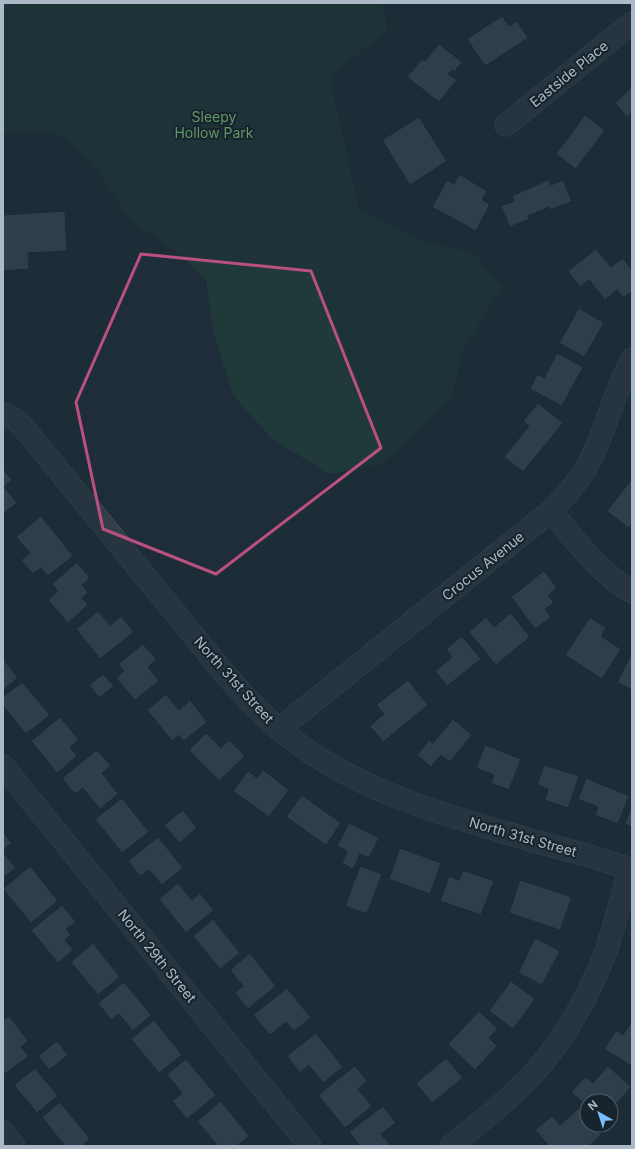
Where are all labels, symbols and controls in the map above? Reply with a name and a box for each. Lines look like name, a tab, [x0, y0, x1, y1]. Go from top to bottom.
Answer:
street label: Eastside Place	[526, 37, 611, 110]
park label: Sleepy Hollow Park	[174, 108, 254, 141]
street label: Crocus Avenue	[438, 527, 527, 604]
street label: North 31st Street	[191, 633, 278, 727]
street label: North 31st Street	[467, 813, 579, 860]
street label: North 29th Street	[115, 906, 200, 1006]
north arrow	[579, 1093, 619, 1133]
text: N	[585, 1097, 600, 1113]

